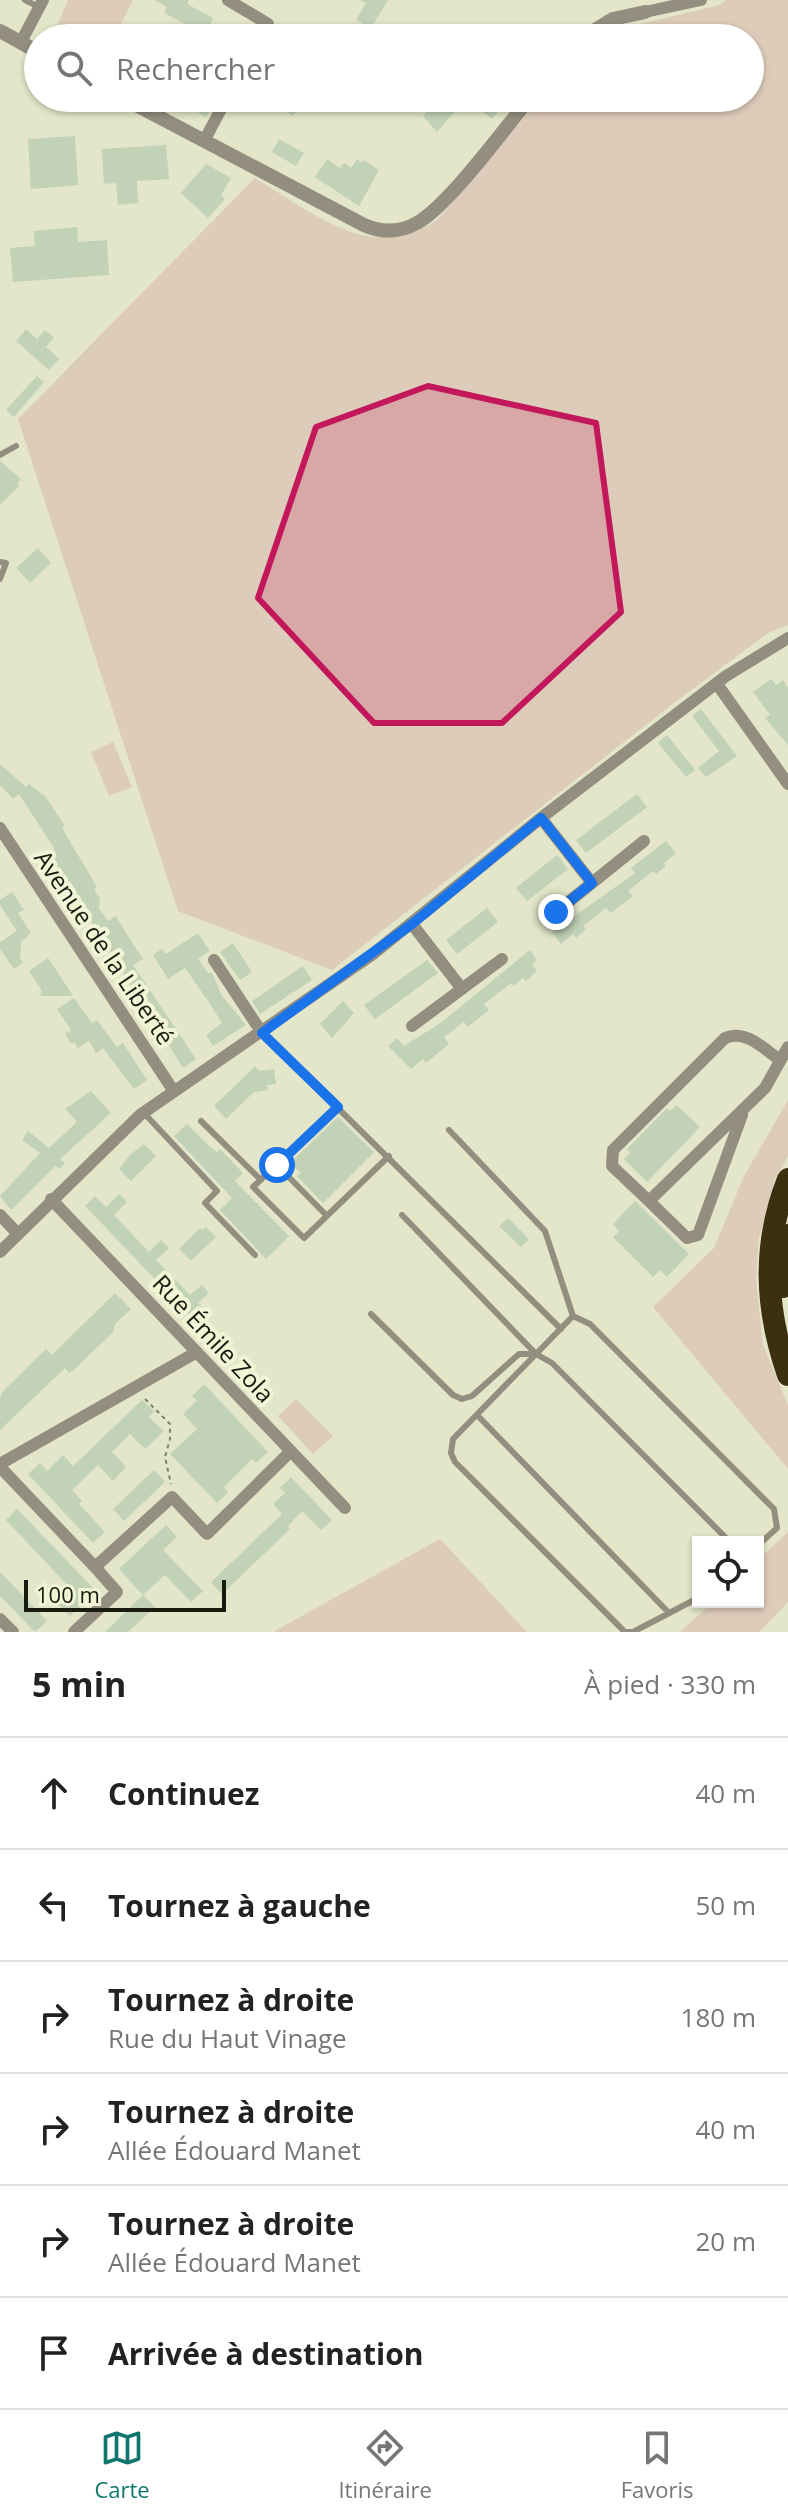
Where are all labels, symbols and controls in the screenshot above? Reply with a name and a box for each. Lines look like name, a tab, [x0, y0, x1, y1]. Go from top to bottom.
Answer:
search box	[24, 24, 764, 112]
icon: search	[52, 46, 96, 90]
text: Rechercher	[116, 48, 275, 89]
street label: Avenue de la Liberté	[27, 843, 183, 1051]
route end	[538, 894, 574, 930]
route start	[259, 1147, 295, 1183]
street label: Rue Émile Zola	[146, 1267, 282, 1409]
map controls	[692, 1536, 764, 1608]
button: locate	[692, 1536, 764, 1608]
scale bar	[24, 1576, 226, 1612]
text: 100 m	[36, 1579, 100, 1609]
text: 5 min	[32, 1661, 126, 1707]
text: À pied · 330 m	[584, 1666, 756, 1702]
icon: ahead	[32, 1771, 76, 1815]
text: Continuez	[108, 1773, 259, 1814]
text: 40 m	[695, 1775, 756, 1811]
icon: left	[32, 1883, 76, 1927]
text: Tournez à gauche	[108, 1885, 371, 1926]
text: 50 m	[695, 1887, 756, 1923]
text: Tournez à droite	[108, 1979, 354, 2020]
icon: right	[32, 1995, 76, 2039]
text: 180 m	[681, 1999, 756, 2035]
text: Rue du Haut Vinage	[108, 2020, 347, 2056]
text: Tournez à droite	[108, 2091, 354, 2132]
icon: right	[32, 2107, 76, 2151]
text: 40 m	[695, 2111, 756, 2147]
text: Allée Édouard Manet	[108, 2132, 361, 2168]
text: Tournez à droite	[108, 2203, 354, 2244]
icon: right	[32, 2219, 76, 2263]
text: 20 m	[695, 2223, 756, 2259]
text: Allée Édouard Manet	[108, 2244, 361, 2280]
icon: arrive	[32, 2331, 76, 2375]
text: Arrivée à destination	[108, 2333, 423, 2374]
tab: Carte	[94, 2426, 150, 2504]
tab: Itinéraire	[338, 2426, 432, 2504]
tab: Favoris	[621, 2426, 694, 2504]

